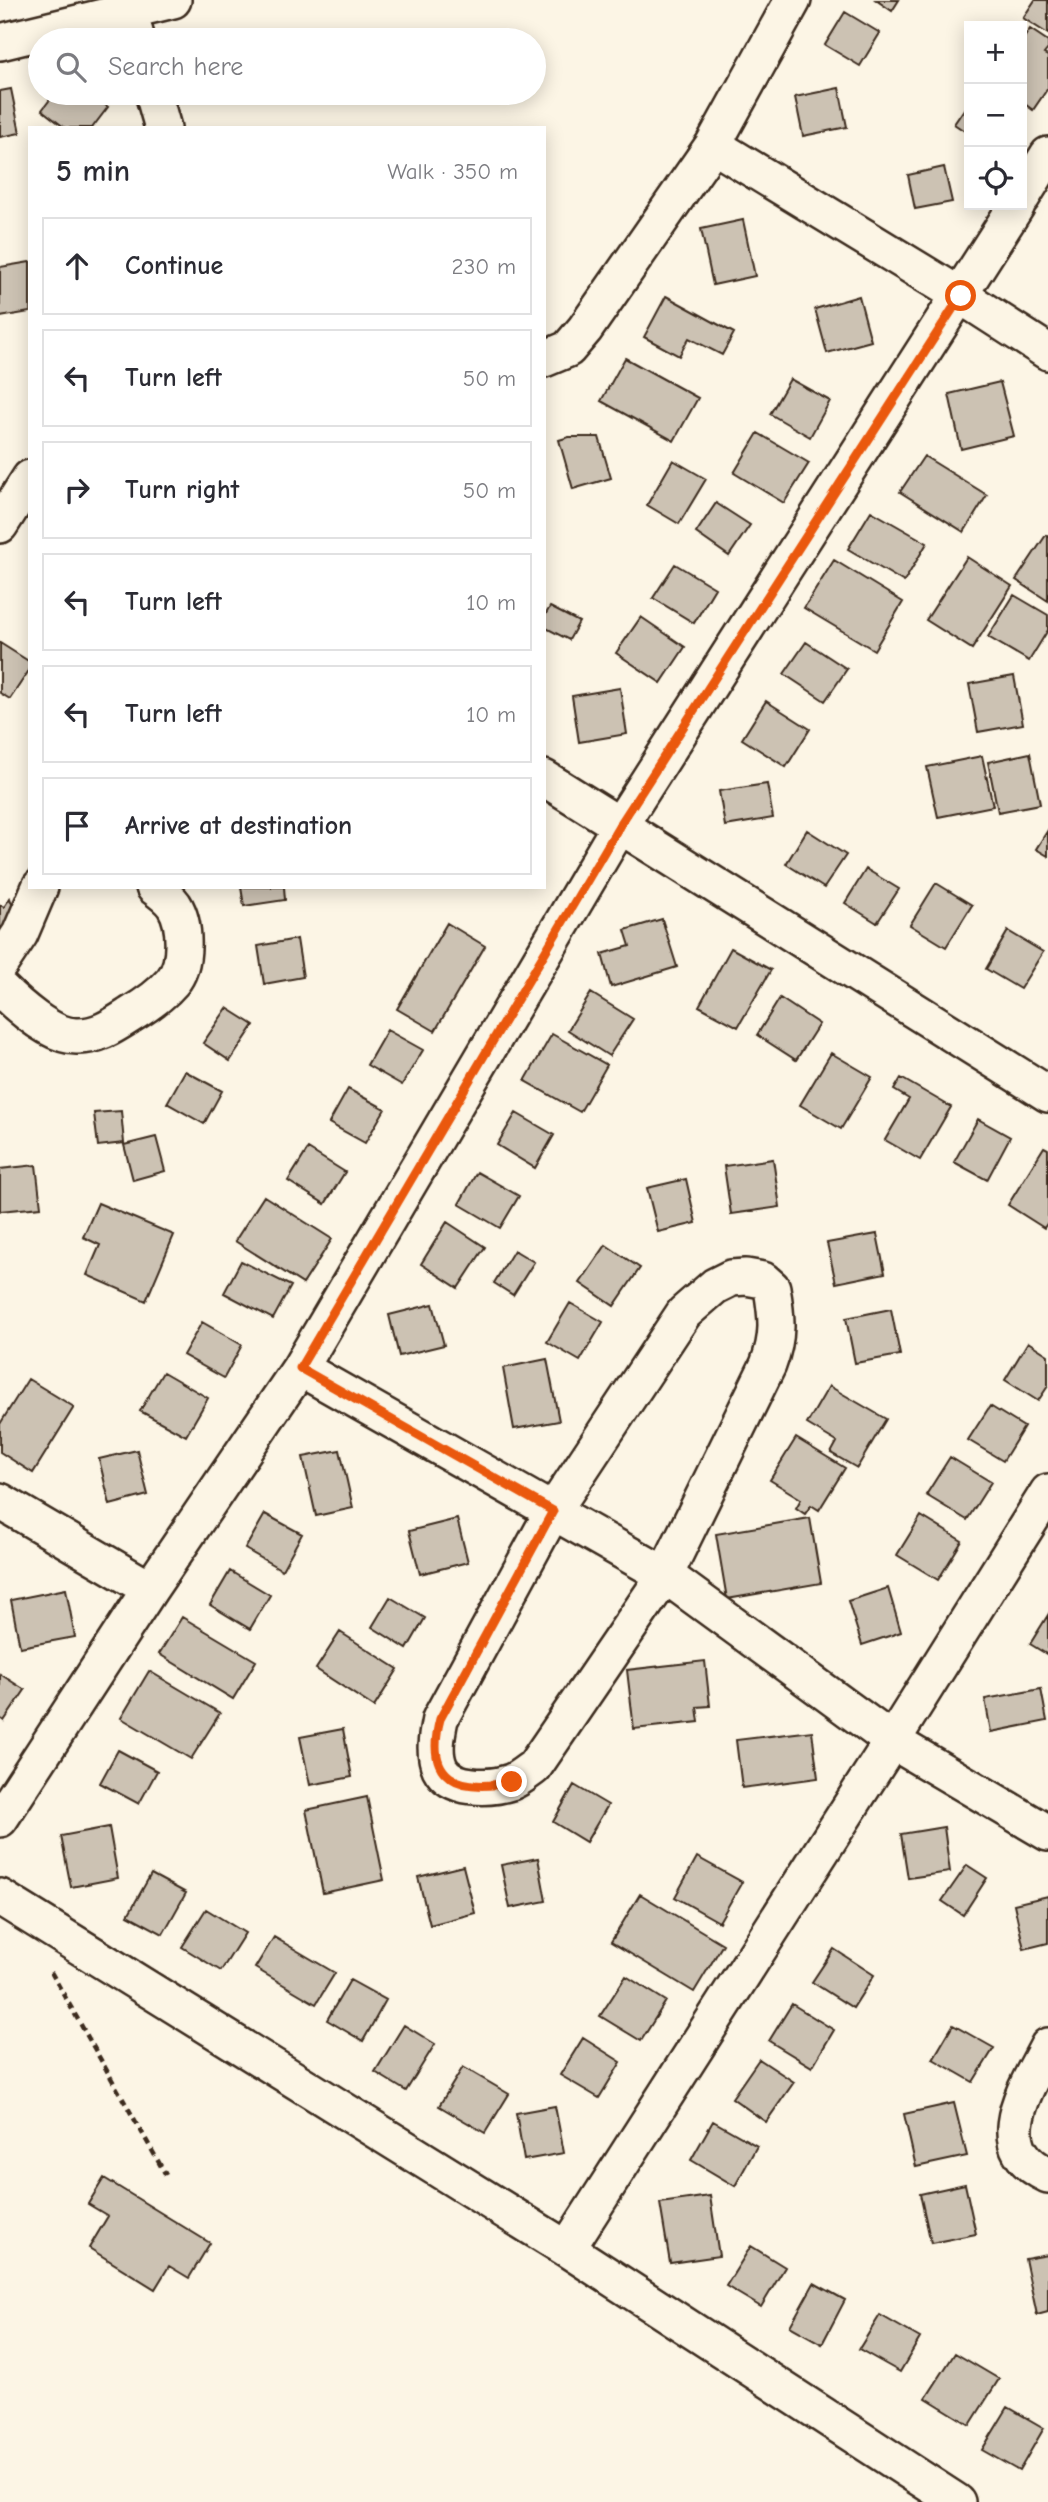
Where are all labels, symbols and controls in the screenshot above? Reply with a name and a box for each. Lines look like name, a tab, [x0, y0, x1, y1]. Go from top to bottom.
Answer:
map controls	[964, 21, 1027, 210]
button: +	[964, 21, 1027, 84]
search box	[28, 28, 546, 105]
icon: search	[52, 48, 90, 86]
text: Search here	[108, 52, 243, 82]
button: −	[964, 84, 1027, 147]
button: locate	[964, 147, 1027, 210]
text: 5 min	[56, 154, 130, 189]
text: Walk · 350 m	[387, 158, 518, 185]
icon: ahead	[58, 247, 96, 285]
text: Continue	[125, 251, 223, 281]
text: 230 m	[452, 253, 516, 280]
route start	[945, 280, 976, 311]
icon: left	[58, 359, 96, 397]
text: Turn left	[125, 363, 222, 393]
text: 50 m	[463, 365, 516, 392]
icon: right	[58, 471, 96, 509]
text: Turn right	[125, 475, 239, 505]
text: 50 m	[463, 477, 516, 504]
icon: left	[58, 583, 96, 621]
text: Turn left	[125, 587, 222, 617]
text: 10 m	[466, 589, 516, 616]
icon: left	[58, 695, 96, 733]
text: Turn left	[125, 699, 222, 729]
text: 10 m	[466, 701, 516, 728]
icon: arrive	[58, 807, 96, 845]
text: Arrive at destination	[125, 811, 352, 841]
route end	[496, 1766, 527, 1797]

